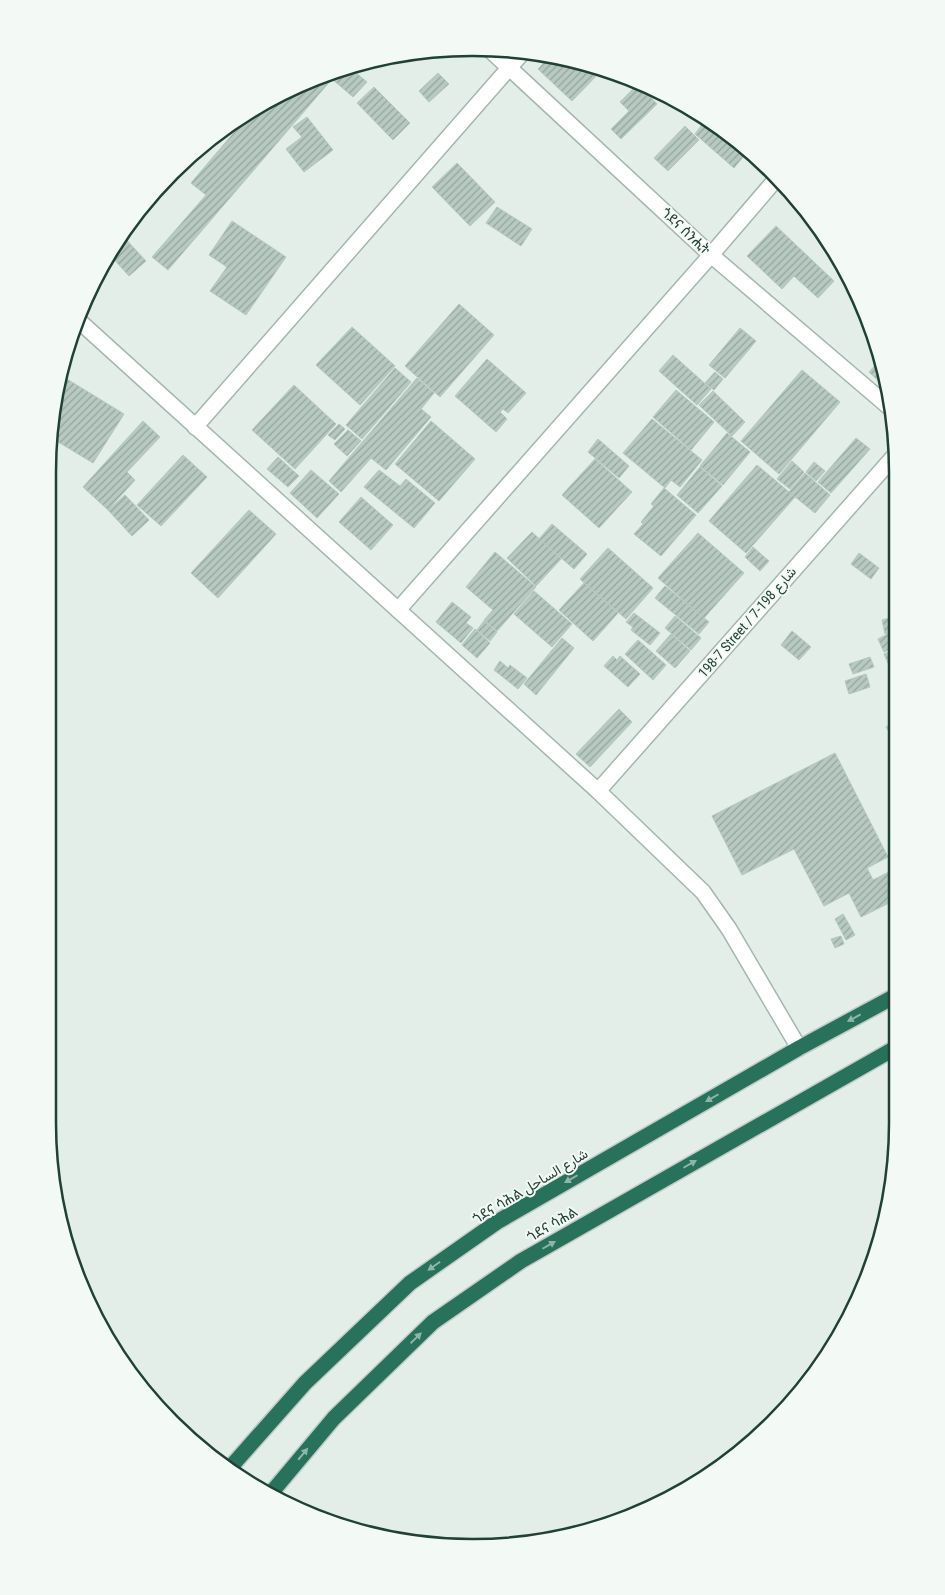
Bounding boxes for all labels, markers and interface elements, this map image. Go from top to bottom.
street label: ጎደና ሰንሒት [658,204,714,258]
street label: 198-7 Street / شارع 198-7 [695,563,802,683]
one-way arrow [847,1014,860,1023]
one-way arrow [705,1094,719,1102]
street label: ጎደና ሳሕል شارع الساحل [469,1145,591,1227]
one-way arrow [683,1160,697,1169]
one-way arrow [565,1175,578,1184]
street label: ጎደና ሳሕል [524,1203,580,1245]
one-way arrow [541,1241,556,1249]
one-way arrow [427,1261,441,1271]
one-way arrow [410,1332,422,1344]
one-way arrow [297,1448,308,1461]

